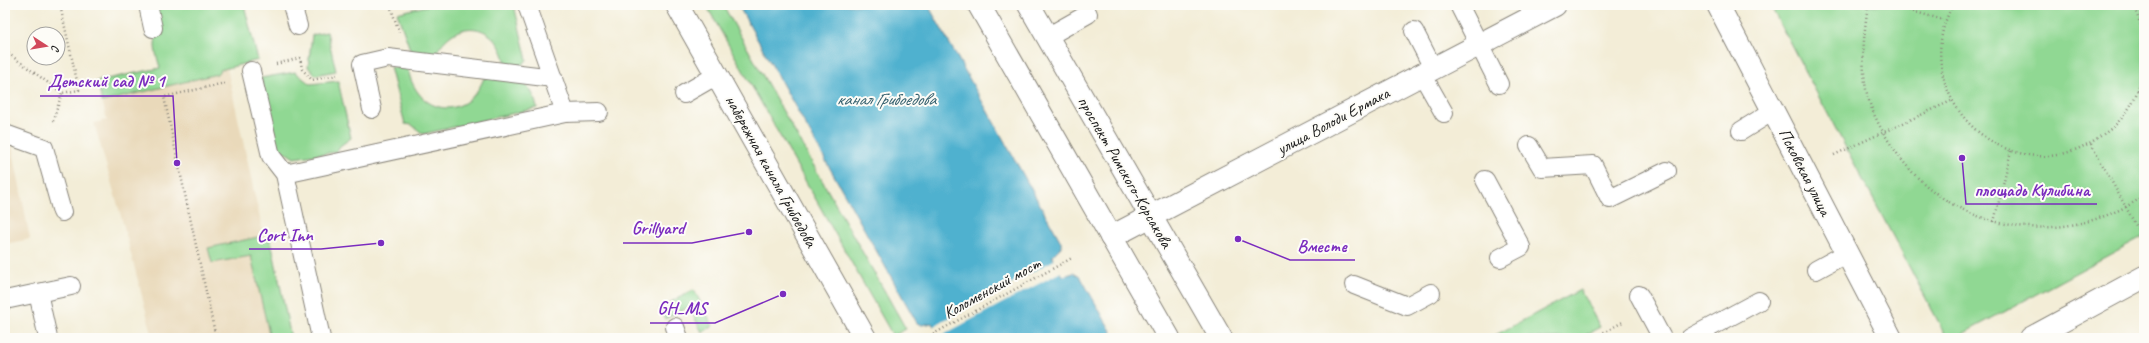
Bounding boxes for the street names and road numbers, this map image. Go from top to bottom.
street label: улица Володи Ермака [1272,82,1394,160]
street label: набережная канала Грибоедова [720,91,822,252]
street label: проспект Римского-Корсакова [1073,92,1178,253]
street label: Псковская улица [1774,125,1837,221]
street label: Коломенский мост [940,252,1045,323]

